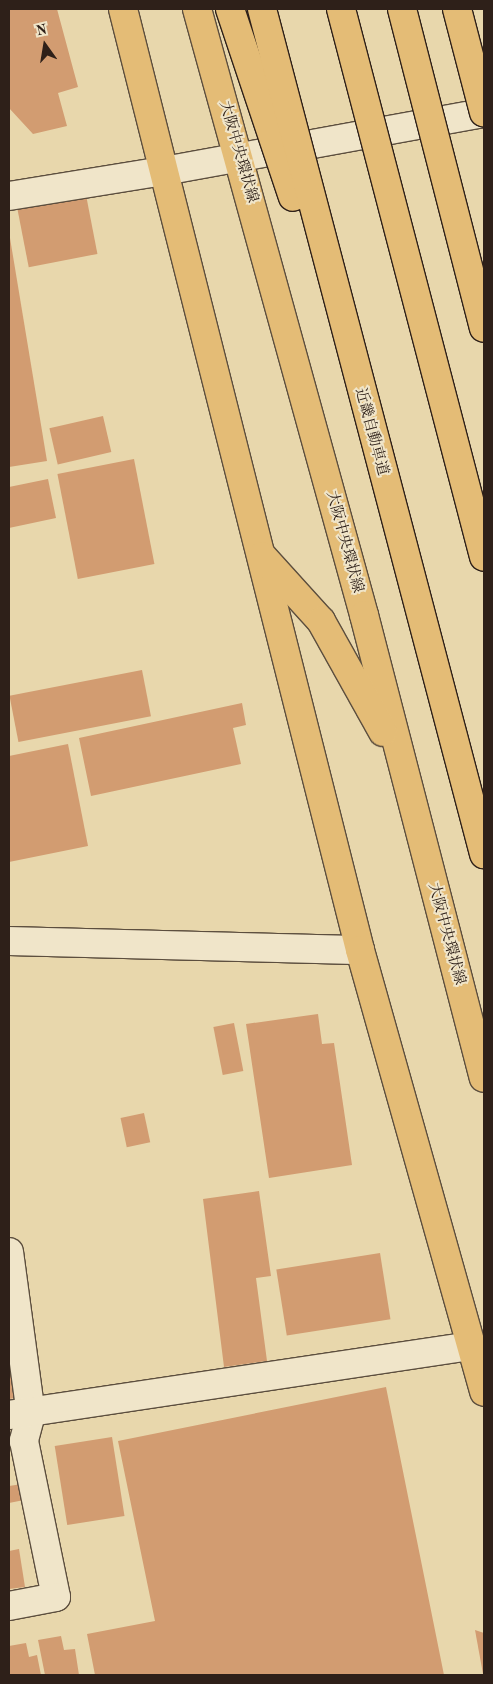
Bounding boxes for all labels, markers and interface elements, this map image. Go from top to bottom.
north arrow [20,20,70,70]
text: N [35,22,48,38]
street label: 大阪中央環状線 [215,99,261,205]
street label: 近畿自動車道 [351,386,391,478]
street label: 大阪中央環状線 [322,489,366,595]
street label: 大阪中央環状線 [424,881,468,987]

